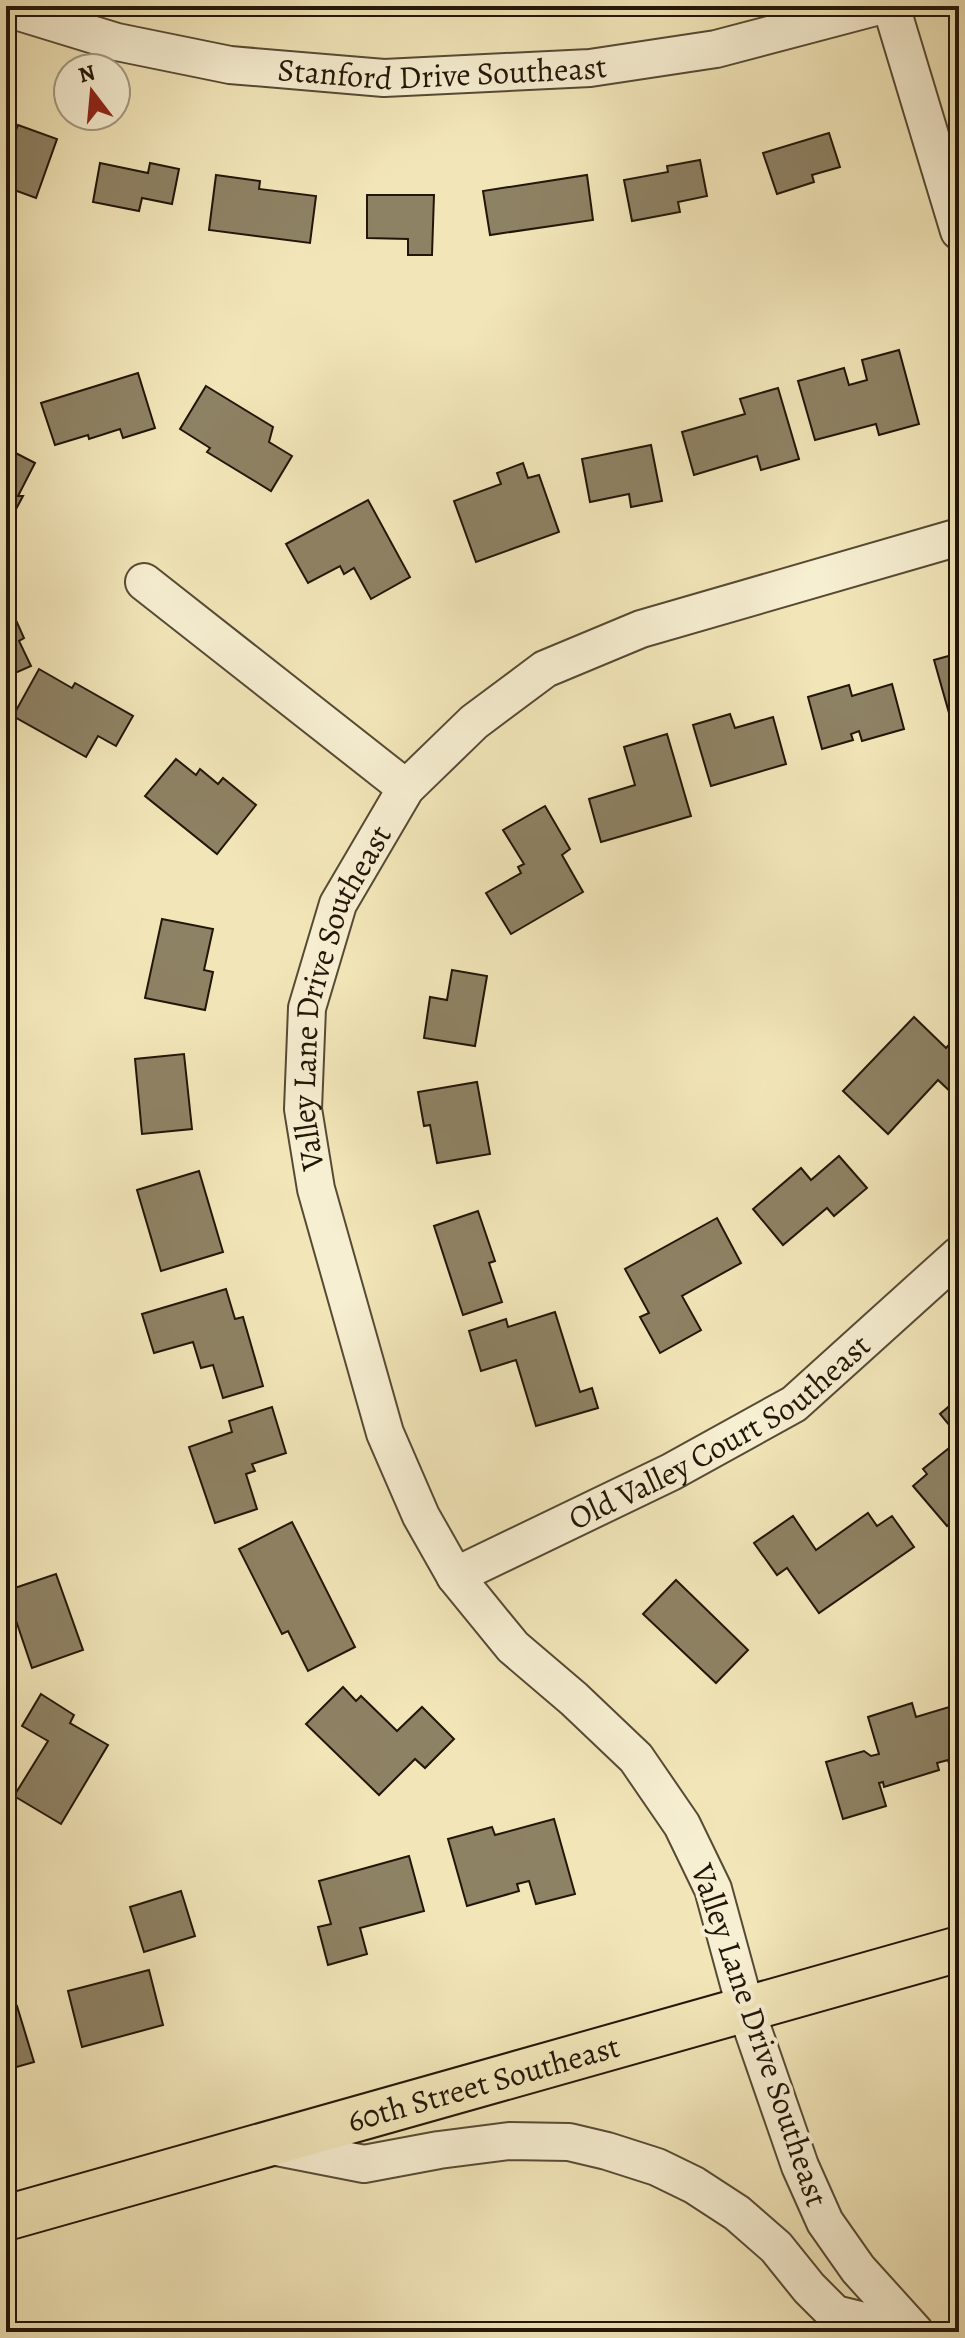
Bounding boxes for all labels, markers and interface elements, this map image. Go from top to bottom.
street label: Stanford Drive Southeast [276,44,610,101]
north arrow [52,52,132,132]
text: N [75,57,99,90]
street label: Valley Lane Drive Southeast [281,817,402,1175]
street label: Old Valley Court Southeast [561,1324,880,1540]
street label: Valley Lane Drive Southeast [680,1857,839,2212]
street label: 60th Street Southeast [342,2024,624,2143]

